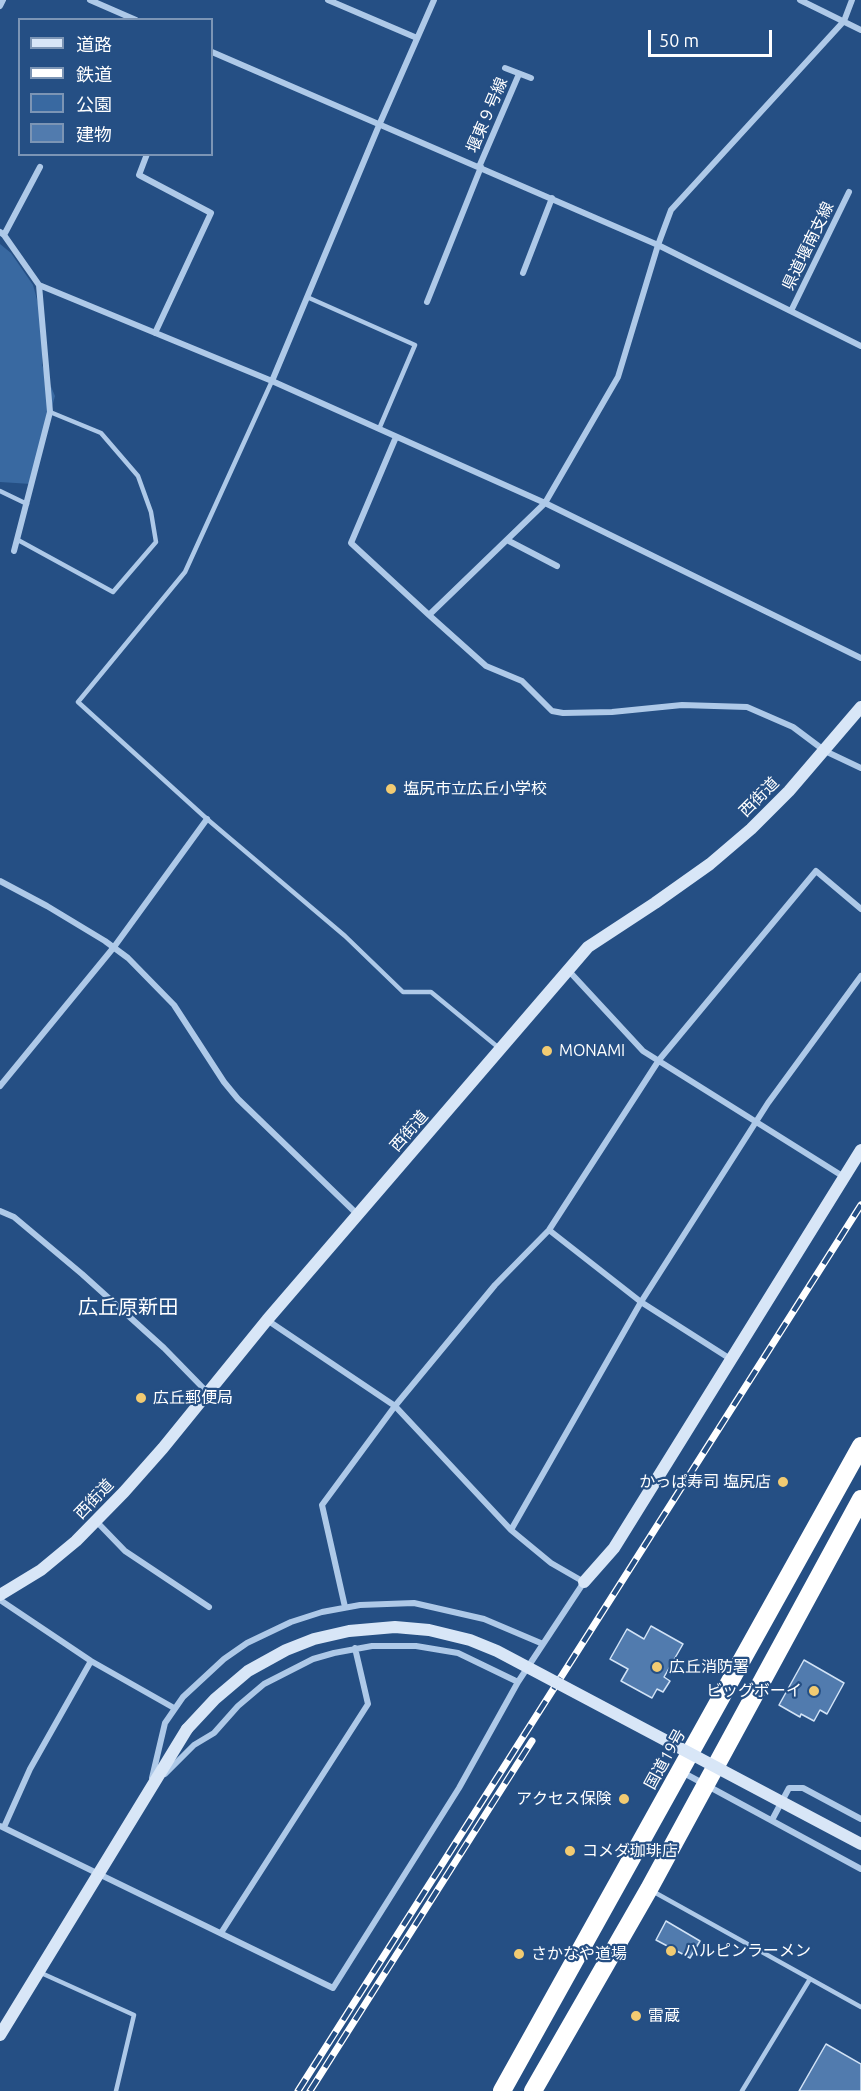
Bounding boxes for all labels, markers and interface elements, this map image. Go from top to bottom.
legend [18,18,213,156]
scale bar [651,18,776,56]
text: 50 m [659,30,699,50]
text: 道路 [76,34,112,54]
text: 鉄道 [76,64,112,84]
street label: 堰東９号線 [463,74,511,156]
text: 公園 [76,94,112,114]
text: 建物 [76,124,112,144]
street label: 県道堰南支線 [778,199,838,293]
street label: 西街道 [735,773,783,821]
place label: 塩尻市立広丘小学校 [403,779,547,799]
marker: 塩尻市立広丘小学校 [384,782,398,796]
place label: MONAMI [559,1041,625,1061]
marker: MONAMI [540,1044,554,1058]
street label: 西街道 [386,1107,432,1155]
district label: 広丘原新田 [78,1295,178,1319]
place label: 広丘郵便局 [153,1388,233,1408]
marker: 広丘郵便局 [134,1391,148,1405]
place label: かっぱ寿司 塩尻店 [639,1472,771,1492]
street label: 西街道 [70,1475,118,1523]
marker: かっぱ寿司 塩尻店 [776,1475,790,1489]
place label: 広丘消防署 [669,1657,749,1677]
marker: 広丘消防署 [650,1660,664,1674]
place label: ビッグボーイ [706,1681,802,1701]
marker: ビッグボーイ [807,1684,821,1698]
street label: 国道19号 [641,1725,689,1793]
place label: アクセス保険 [516,1789,612,1809]
marker: アクセス保険 [617,1792,631,1806]
place label: コメダ珈琲店 [582,1841,678,1861]
marker: コメダ珈琲店 [563,1844,577,1858]
place label: ハルピンラーメン [683,1941,811,1961]
place label: さかなや道場 [531,1944,627,1964]
marker: ハルピンラーメン [664,1944,678,1958]
marker: さかなや道場 [512,1947,526,1961]
place label: 雷蔵 [648,2006,680,2026]
marker: 雷蔵 [629,2009,643,2023]

